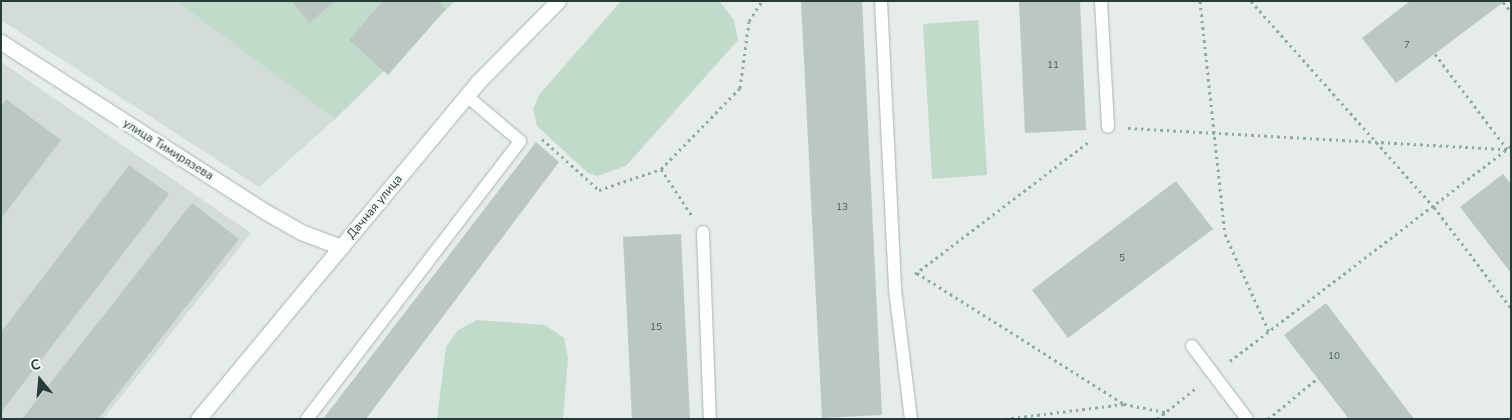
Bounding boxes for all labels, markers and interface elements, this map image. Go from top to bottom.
house number: 7 [1404,40,1410,52]
house number: 11 [1047,60,1059,72]
street label: улица Тимирязева [120,116,216,184]
street label: Дачная улица [344,172,406,242]
house number: 13 [836,202,848,214]
house number: 5 [1119,253,1125,265]
house number: 15 [650,322,662,334]
house number: 10 [1328,351,1340,363]
north arrow [15,355,65,405]
text: С [28,355,43,376]

